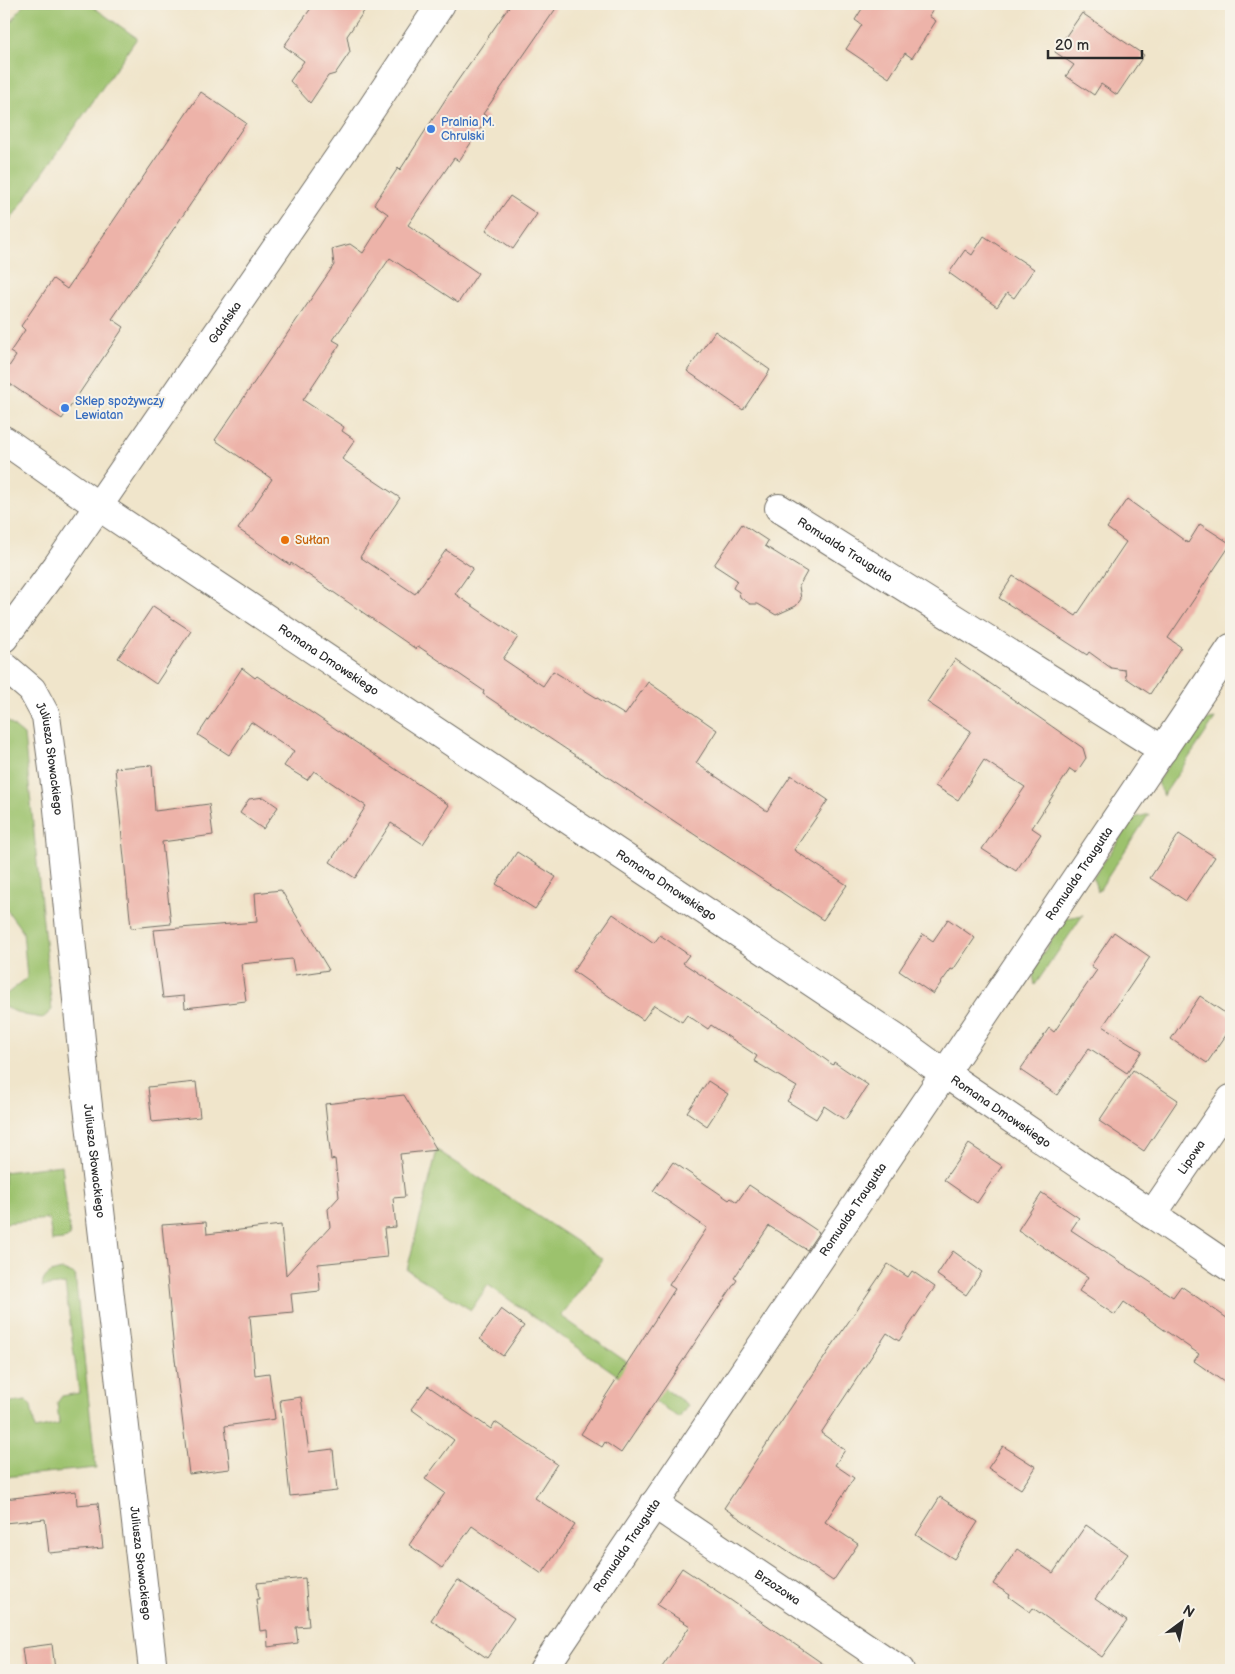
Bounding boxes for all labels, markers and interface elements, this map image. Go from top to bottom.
scale bar [1048,28,1141,60]
text: 20 m [1055,36,1089,55]
place label: Pralnia M. Chrulski [441,115,494,144]
marker: Pralnia M. Chrulski [425,123,437,135]
street label: Gdańska [205,299,245,346]
place label: Sklep spożywczy Lewiatan [75,394,165,423]
marker: Sklep spożywczy Lewiatan [59,402,71,414]
street label: Romualda Traugutta [795,514,895,585]
place label: Sułtan [295,533,330,548]
marker: Sułtan [279,534,291,546]
street label: Romana Dmowskiego [275,621,382,699]
street label: Juliusza Słowackiego [32,699,66,816]
street label: Romualda Traugutta [1042,824,1116,923]
street label: Romana Dmowskiego [613,846,720,924]
street label: Romana Dmowskiego [948,1072,1054,1151]
street label: Juliusza Słowackiego [80,1103,108,1219]
street label: Lipowa [1174,1137,1208,1177]
street label: Romualda Traugutta [816,1160,890,1259]
street label: Romualda Traugutta [590,1496,664,1595]
street label: Juliusza Słowackiego [127,1505,155,1621]
street label: Brzozowa [752,1567,804,1608]
north arrow [1158,1596,1208,1646]
text: N [1180,1601,1198,1621]

